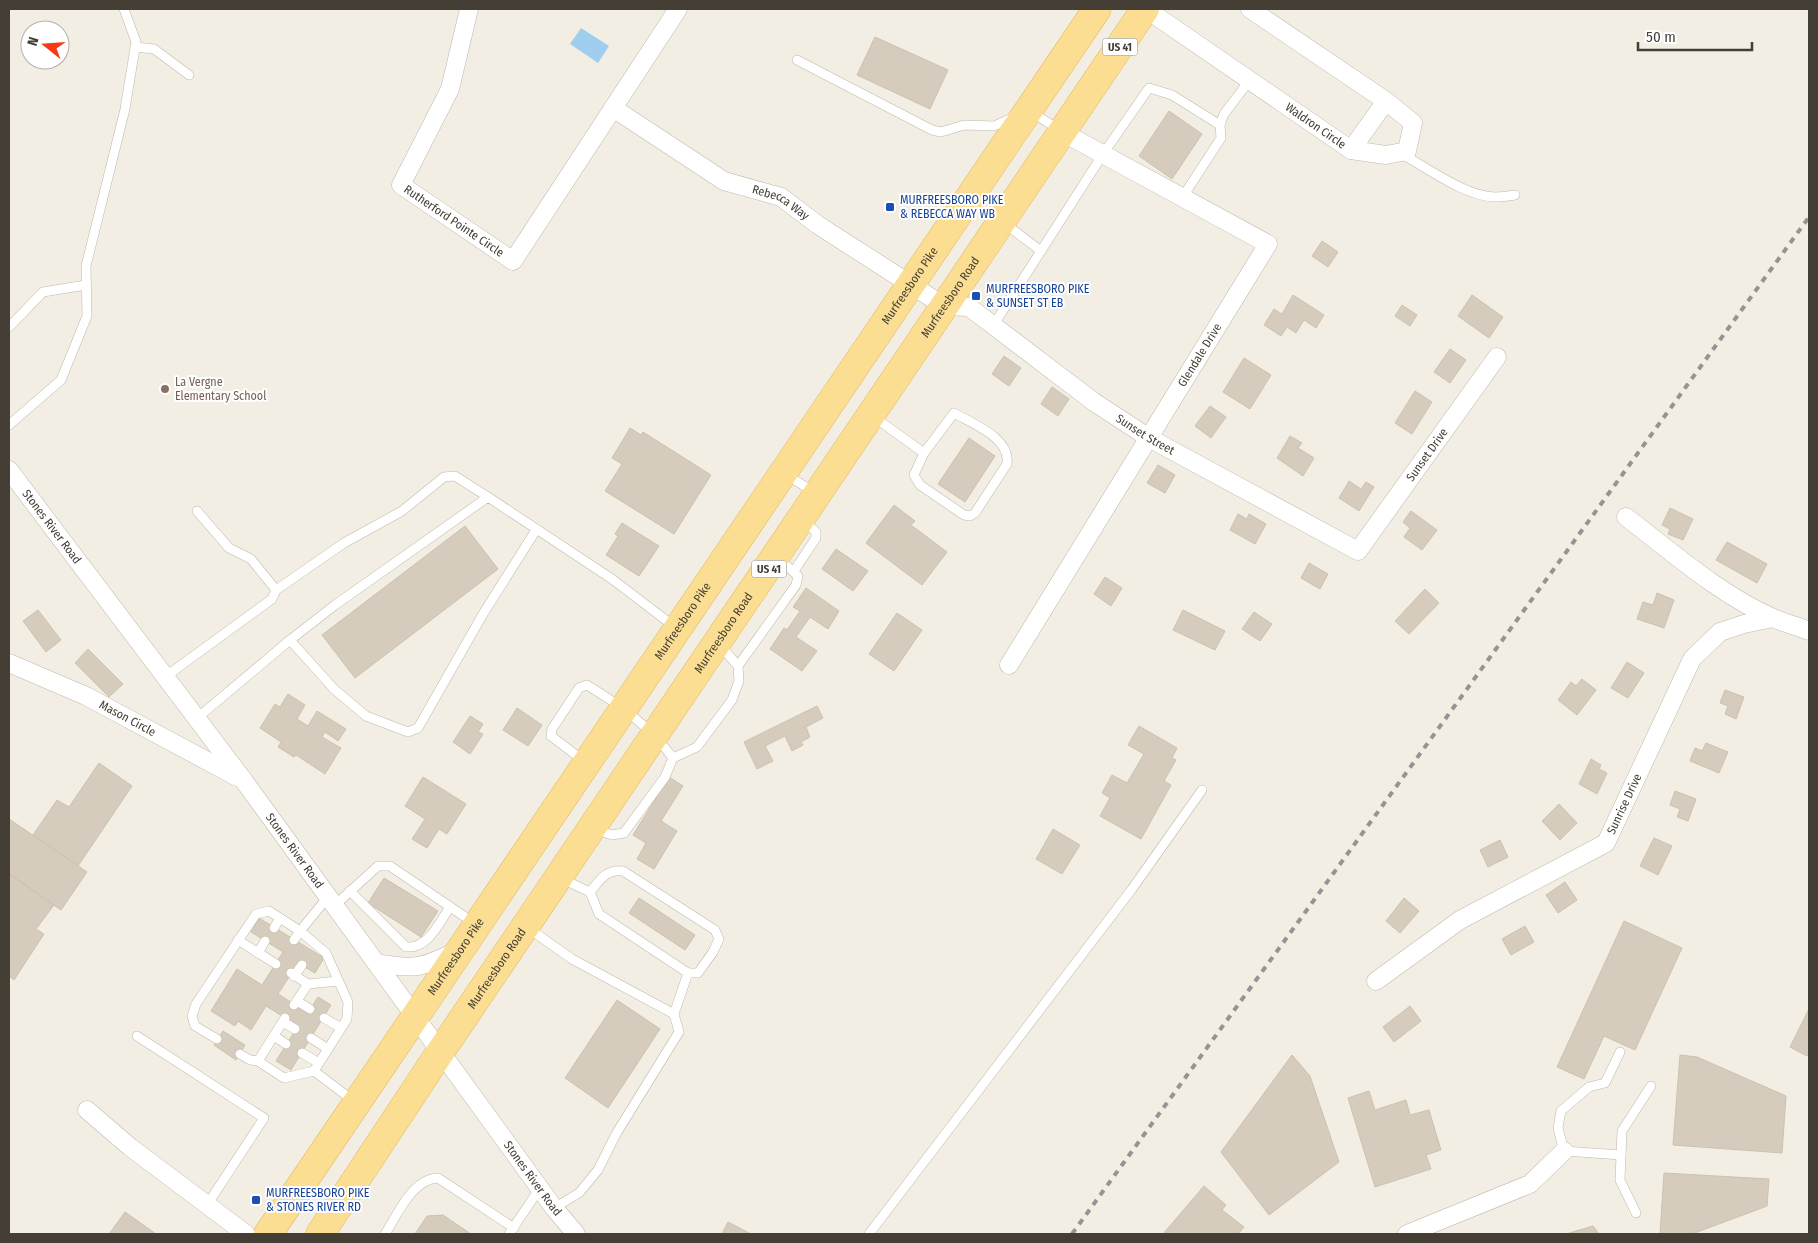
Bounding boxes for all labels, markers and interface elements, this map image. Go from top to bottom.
north arrow [20,20,70,70]
scale bar [1638,20,1752,52]
text: 50 m [1646,28,1676,46]
text: N [24,35,42,48]
road number: US 41 [1102,38,1138,56]
street label: Waldron Circle [1283,100,1349,152]
street label: Rutherford Pointe Circle [401,182,507,260]
street label: Rebecca Way [751,182,812,223]
place label: MURFREESBORO PIKE & REBECCA WAY WB [900,193,1004,221]
marker: MURFREESBORO PIKE & REBECCA WAY WB [884,201,896,213]
street label: Murfreesboro Pike [879,244,941,327]
street label: Murfreesboro Road [918,254,982,340]
place label: MURFREESBORO PIKE & SUNSET ST EB [986,282,1090,310]
marker: MURFREESBORO PIKE & SUNSET ST EB [970,290,982,302]
street label: Glendale Drive [1175,321,1225,389]
place label: La Vergne Elementary School [175,375,266,403]
marker: La Vergne Elementary School [159,383,171,395]
street label: Sunset Street [1113,411,1177,457]
street label: Sunset Drive [1403,425,1451,484]
street label: Stones River Road [19,487,84,566]
road number: US 41 [752,560,786,578]
street label: Murfreesboro Pike [652,580,714,662]
street label: Murfreesboro Road [691,590,756,676]
street label: Mason Circle [97,697,158,739]
street label: Sunrise Drive [1604,771,1644,836]
street label: Stones River Road [263,811,326,891]
street label: Murfreesboro Pike [425,915,487,998]
street label: Murfreesboro Road [465,926,529,1011]
street label: Stones River Road [501,1138,565,1219]
place label: MURFREESBORO PIKE & STONES RIVER RD [266,1186,370,1214]
marker: MURFREESBORO PIKE & STONES RIVER RD [250,1194,262,1206]

